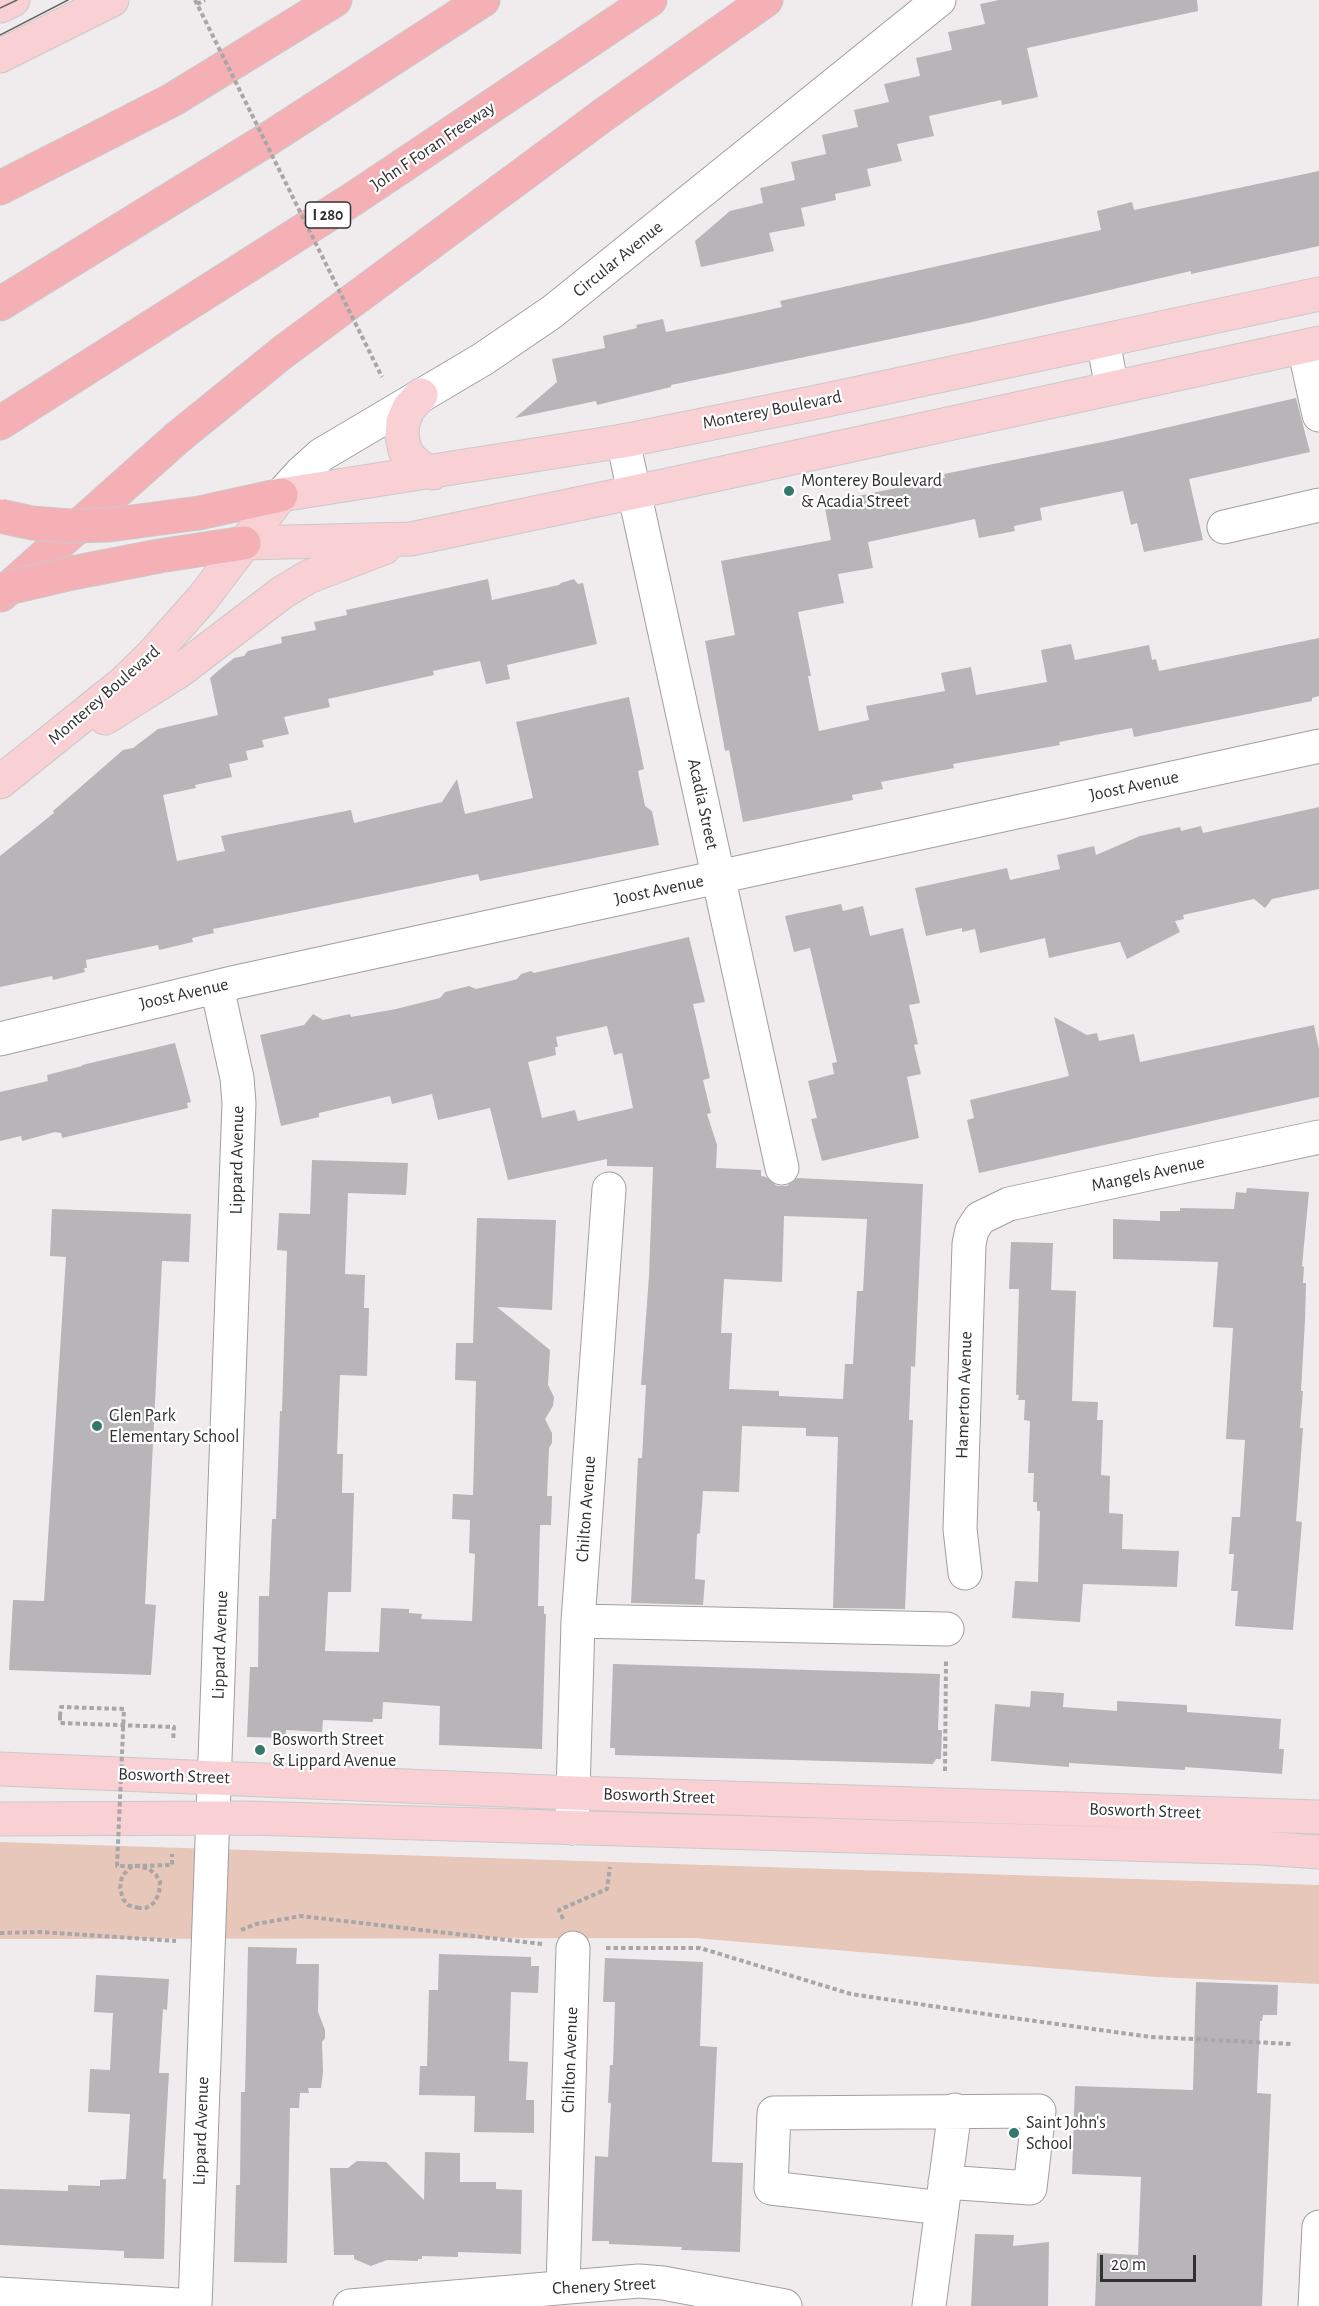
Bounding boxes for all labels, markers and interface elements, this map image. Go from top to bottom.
street label: John F Foran Freeway [367,96,499,196]
road number: I 280 [306,202,350,228]
street label: Circular Avenue [569,216,667,302]
street label: Monterey Boulevard [701,386,843,434]
place label: Monterey Boulevard & Acadia Street [801,470,942,512]
marker: Monterey Boulevard & Acadia Street [782,484,796,498]
street label: Monterey Boulevard [44,641,164,749]
street label: Acadia Street [683,757,723,851]
street label: Joost Avenue [1087,766,1181,806]
street label: Joost Avenue [612,870,706,910]
street label: Joost Avenue [137,973,231,1015]
street label: Lippard Avenue [225,1105,249,1215]
street label: Mangels Avenue [1089,1151,1207,1197]
street label: Hamerton Avenue [951,1331,977,1459]
place label: Glen Park Elementary School [109,1405,239,1448]
marker: Glen Park Elementary School [90,1419,104,1433]
street label: Chilton Avenue [572,1455,600,1563]
street label: Lippard Avenue [207,1590,233,1700]
place label: Bosworth Street & Lippard Avenue [272,1729,396,1772]
marker: Bosworth Street & Lippard Avenue [253,1743,267,1757]
street label: Bosworth Street [118,1763,230,1789]
street label: Bosworth Street [603,1783,715,1809]
street label: Bosworth Street [1089,1798,1201,1824]
street label: Chilton Avenue [557,2006,583,2114]
street label: Lippard Avenue [188,2076,214,2186]
place label: Saint John's School [1026,2112,1106,2154]
marker: Saint John's School [1007,2126,1021,2140]
scale bar [1103,2243,1199,2281]
text: 20 m [1111,2256,1146,2274]
street label: Chenery Street [552,2273,656,2299]

